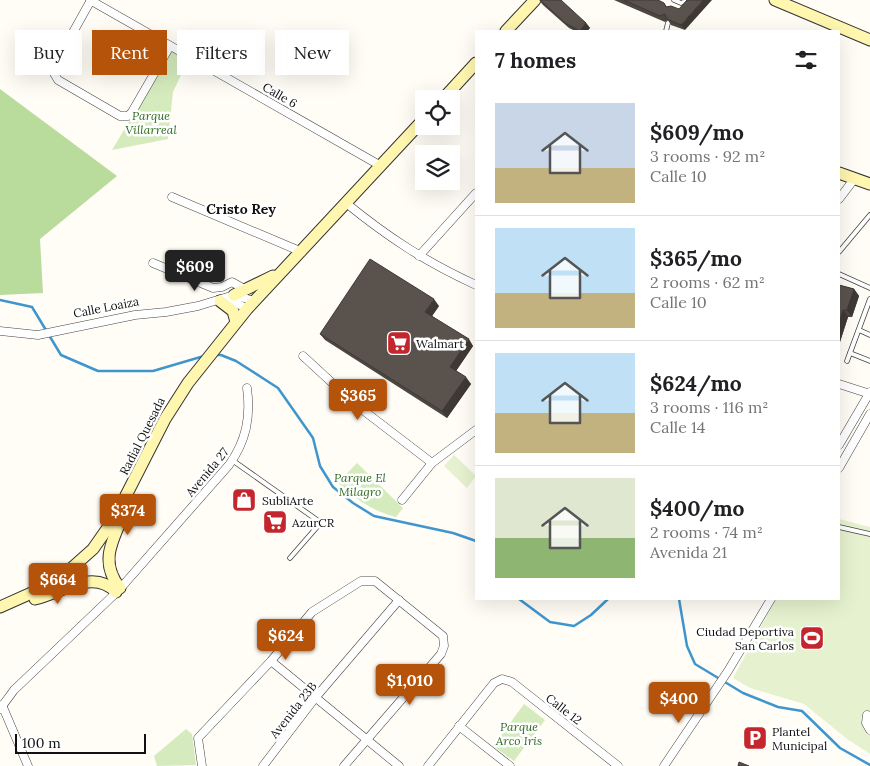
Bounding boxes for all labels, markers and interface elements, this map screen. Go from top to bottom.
chip: Buy [15,30,82,75]
chip: Rent [92,30,167,75]
chip: Filters [177,30,265,75]
chip: New [275,30,349,75]
icon: filters [792,46,820,74]
text: 7 homes [495,47,576,74]
street label: Calle 6 [260,79,300,111]
map controls [415,90,460,190]
button: locate [415,90,460,135]
park label: Parque Villarreal [125,108,177,137]
text: $609/mo [650,119,744,146]
icon: home [535,123,595,183]
button: layers [415,145,460,190]
text: 3 rooms · 92 m² [650,146,765,166]
text: Calle 10 [650,166,707,186]
district label: Cristo Rey [206,200,276,218]
text: $365/mo [650,245,742,272]
icon: home [535,248,595,308]
pin: $609 [165,250,225,292]
text: $609 [176,256,214,276]
text: 2 rooms · 62 m² [650,272,765,292]
text: Calle 10 [650,292,707,312]
street label: Calle Loaiza [72,293,140,321]
supermarket icon: Walmart [386,330,412,356]
place label: Walmart [416,336,464,351]
text: $624/mo [650,370,742,397]
icon: home [535,373,595,433]
pin: $365 [328,378,388,421]
text: $365 [340,385,376,405]
street label: Radial Quesada [116,395,168,477]
text: 3 rooms · 116 m² [650,397,768,417]
text: Calle 14 [650,417,706,437]
street label: Avenida 27 [182,444,232,500]
park label: Parque El Milagro [334,470,387,499]
shop icon: SubliArte [231,487,257,513]
place label: SubliArte [262,493,314,508]
pin: $374 [98,494,158,536]
text: $400/mo [650,495,744,522]
icon: home [535,498,595,558]
text: $374 [111,500,145,520]
supermarket icon: AzurCR [262,509,288,535]
place label: AzurCR [291,515,335,530]
text: 2 rooms · 74 m² [650,522,763,542]
text: Avenida 21 [650,542,727,562]
pin: $664 [28,562,88,605]
text: $664 [40,569,76,589]
pin: $624 [256,618,316,661]
place label: Ciudad Deportiva San Carlos [696,624,794,653]
text: $624 [268,625,304,645]
sports icon: Ciudad Deportiva San Carlos [799,625,825,651]
pin: $1,010 [369,664,451,706]
text: $1,010 [387,670,433,690]
street label: Avenida 23B [266,679,320,742]
pin: $400 [649,682,709,724]
text: $400 [660,688,698,708]
street label: Calle 12 [543,690,585,728]
park label: Parque Arco Iris [495,719,542,748]
place label: Plantel Municipal [772,724,827,753]
parking icon: Plantel Municipal [742,725,768,751]
scale bar [15,731,146,754]
text: 100 m [22,734,61,752]

